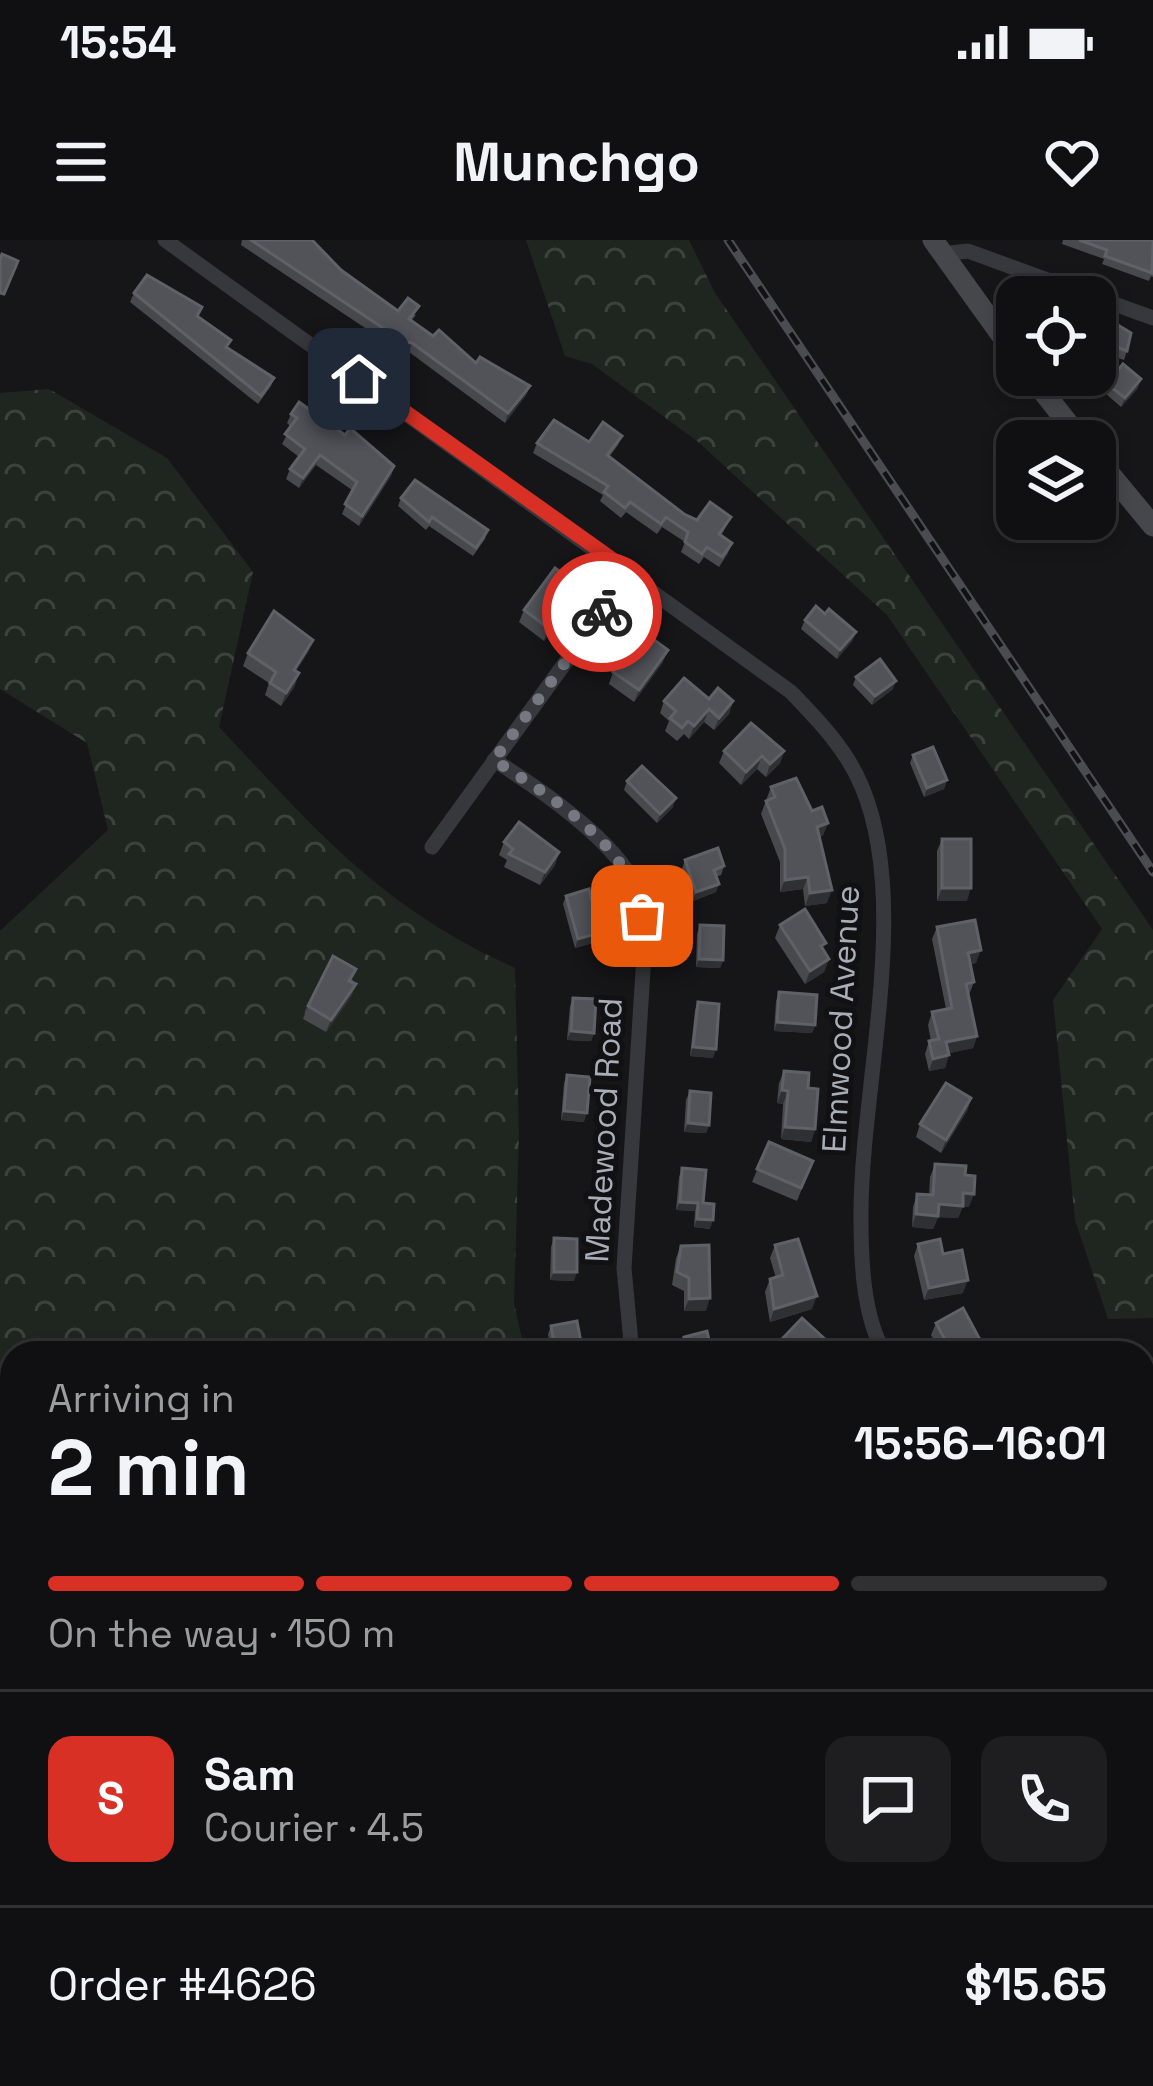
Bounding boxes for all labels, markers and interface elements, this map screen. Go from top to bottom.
text: 15:54 [60,14,176,71]
text: Munchgo [453,128,700,197]
icon: menu [48,129,114,195]
icon: heart [1039,129,1105,195]
map controls [996,276,1116,540]
button: locate [996,276,1116,396]
pin [308,328,410,430]
icon: home [326,346,392,412]
button: layers [996,420,1116,540]
courier [542,552,662,672]
icon: bike [569,579,635,645]
pin [591,865,693,967]
icon: bag [609,883,675,949]
street label: Elmwood Avenue [813,884,869,1154]
street label: Madewood Road [576,996,632,1264]
text: Arriving in [48,1374,235,1423]
text: 15:56–16:01 [854,1415,1107,1472]
text: 2 min [48,1418,250,1518]
text: On the way · 150 m [48,1609,395,1658]
button: chat [825,1736,951,1862]
button: phone [981,1736,1107,1862]
text: Sam [204,1746,296,1803]
text: S [97,1770,125,1827]
text: Courier · 4.5 [204,1803,424,1852]
text: Order #4626 [48,1956,317,2013]
text: $15.65 [965,1956,1107,2013]

